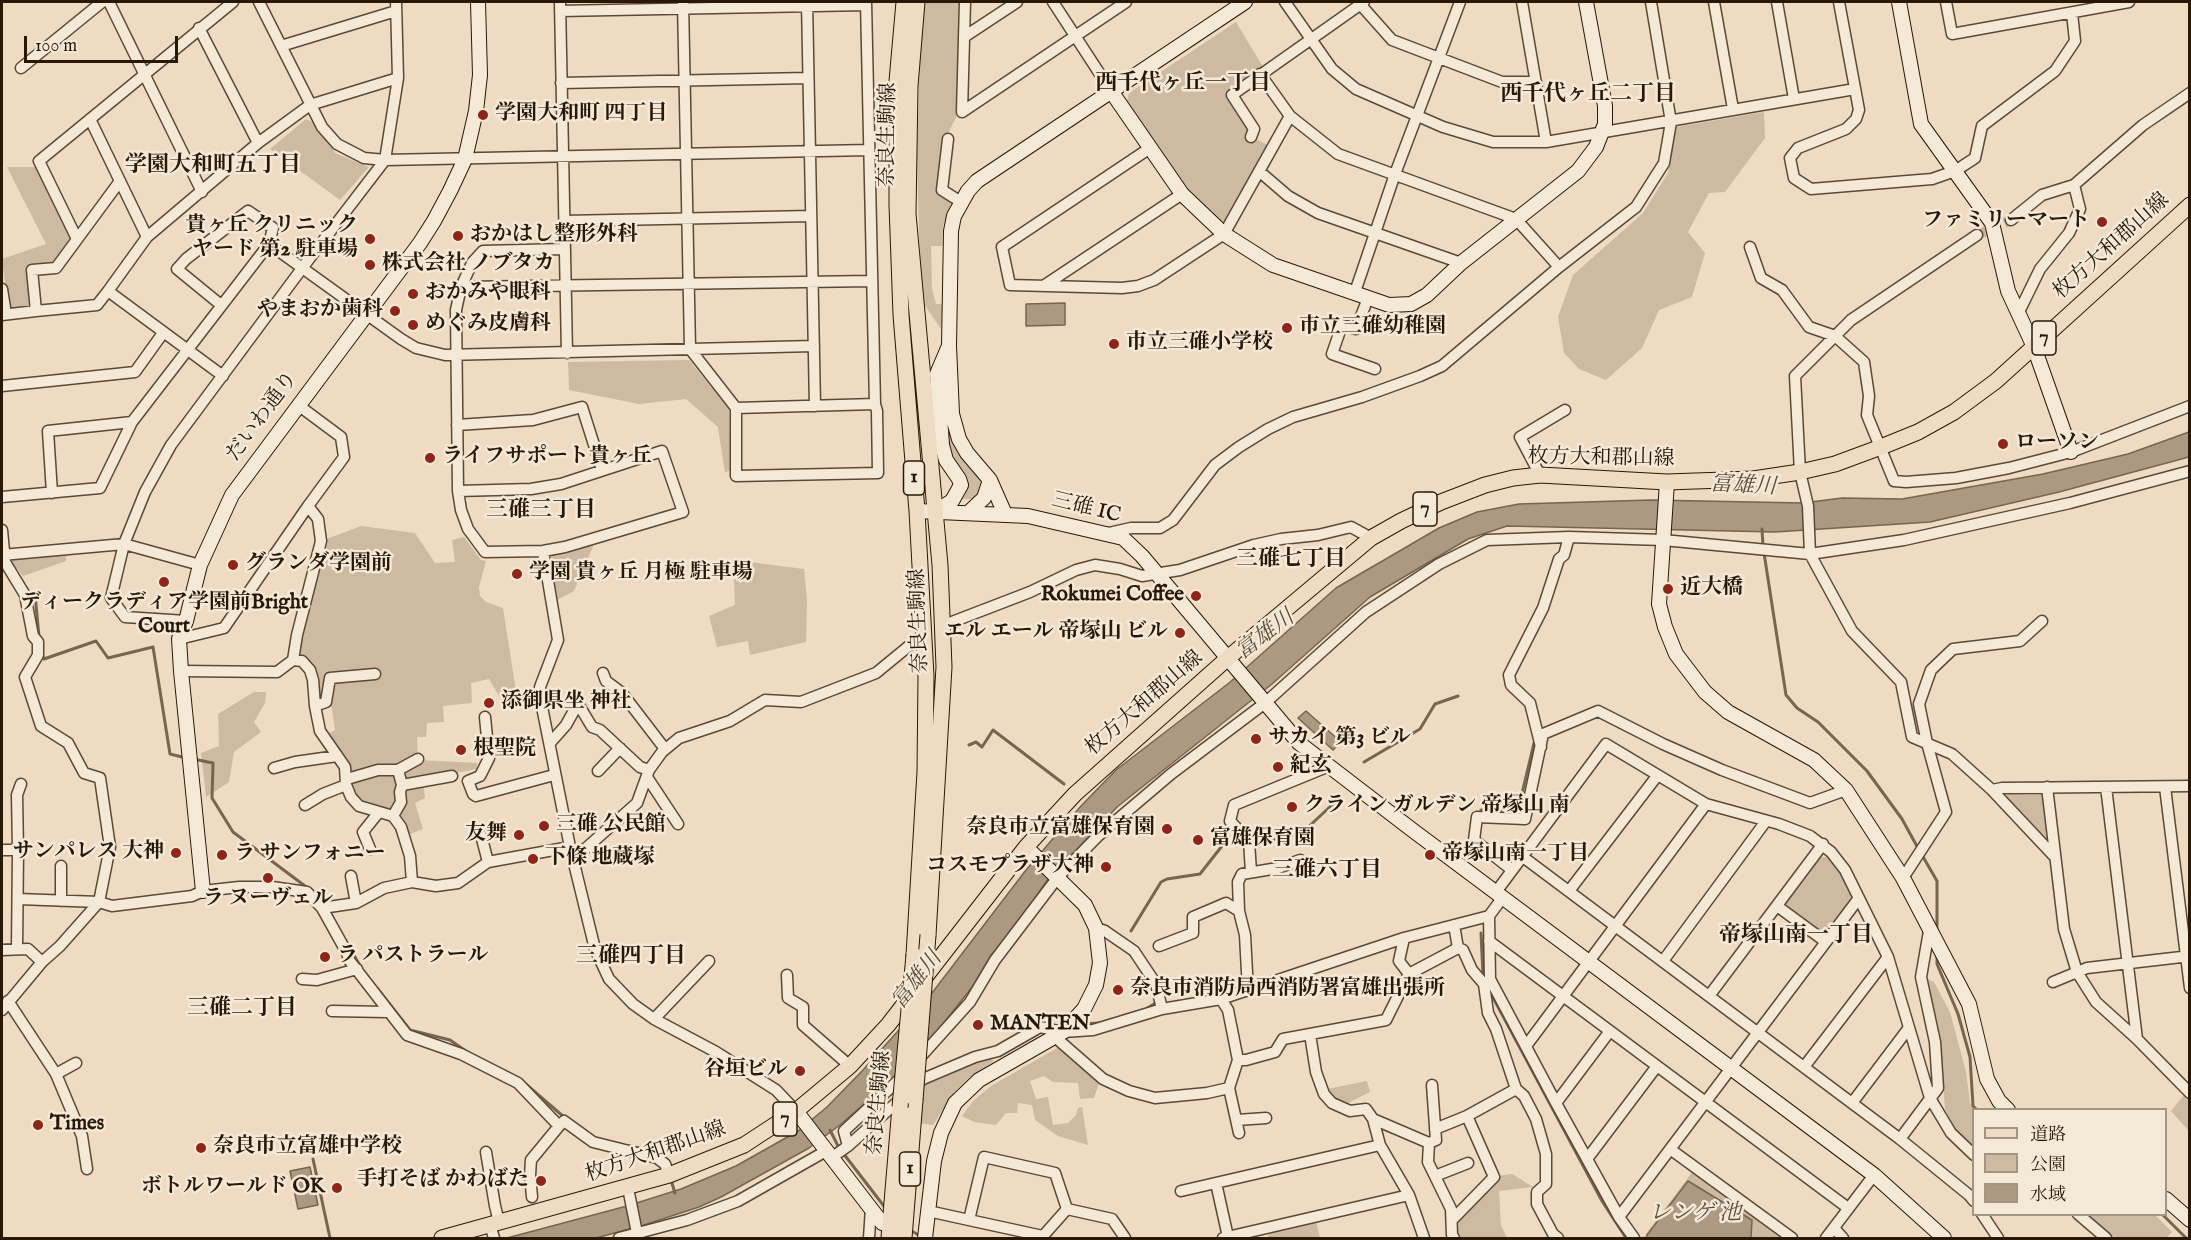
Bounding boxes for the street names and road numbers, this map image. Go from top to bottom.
street label: 奈良生駒線 [875,82,903,188]
street label: 枚方大和郡山線 [2049,188,2175,306]
road number: 7 [2032,321,2056,355]
street label: だいわ通り [222,367,304,467]
street label: 枚方大和郡山線 [1527,445,1675,473]
road number: 1 [904,461,924,495]
street label: 三碓 IC [1049,488,1123,530]
road number: 7 [1413,492,1437,526]
street label: 奈良生駒線 [906,568,934,674]
street label: 枚方大和郡山線 [1081,646,1209,762]
street label: 奈良生駒線 [863,1050,897,1156]
road number: 7 [773,1102,797,1136]
street label: 枚方大和郡山線 [582,1117,730,1189]
road number: 1 [900,1152,920,1186]

